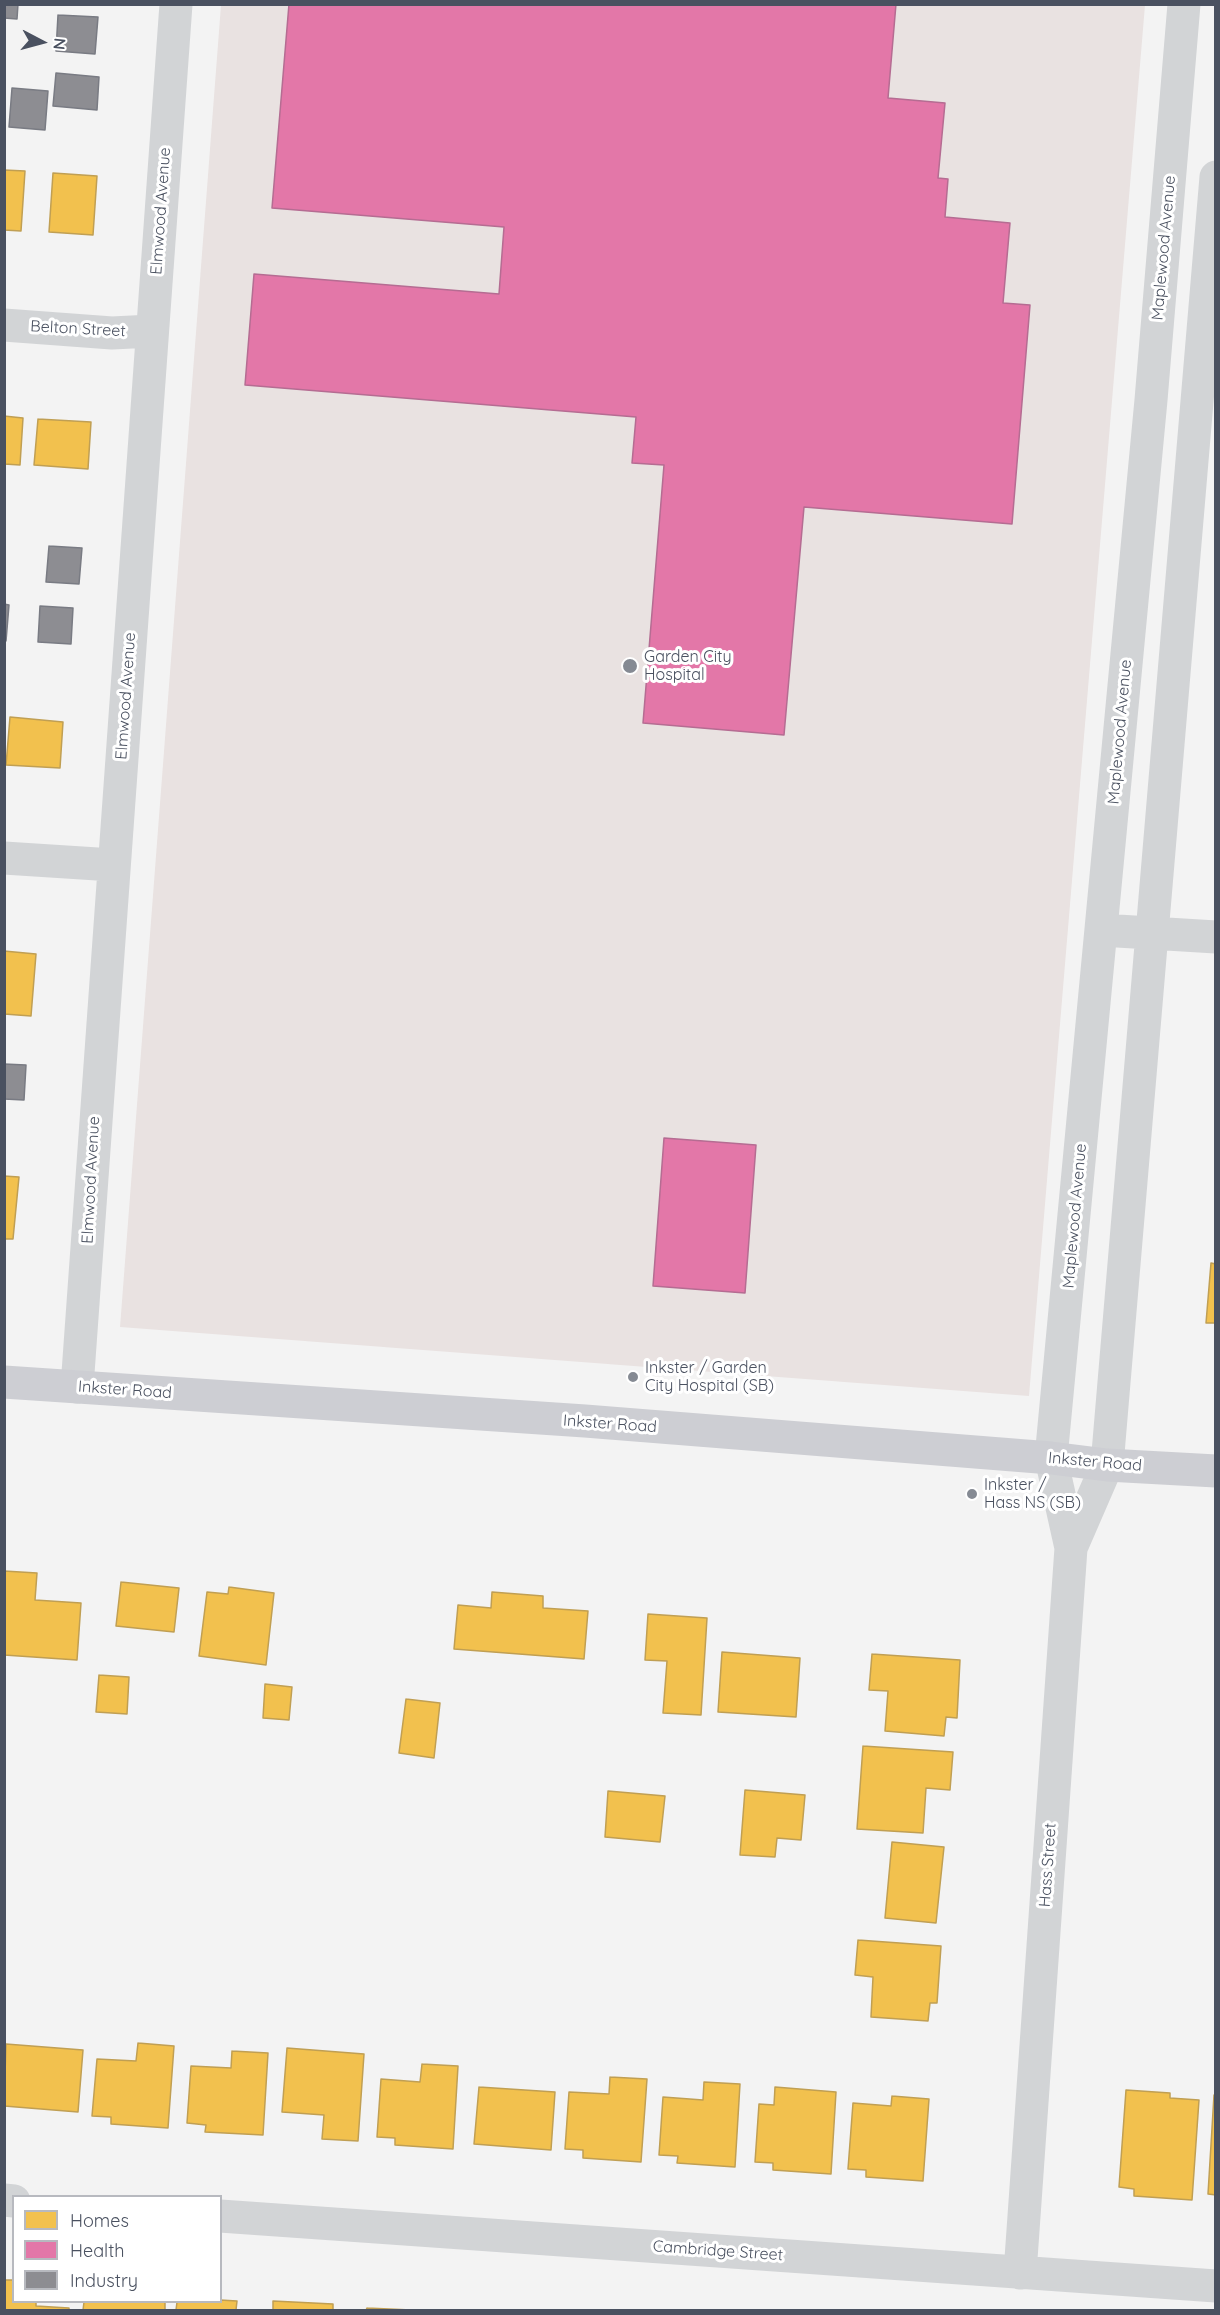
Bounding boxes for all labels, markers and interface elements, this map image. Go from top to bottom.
north arrow [12,12,72,72]
text: N [49,37,70,51]
street label: Elmwood Avenue [147,147,175,275]
street label: Maplewood Avenue [1148,175,1180,321]
street label: Belton Street [30,317,126,341]
street label: Elmwood Avenue [112,632,140,760]
place label: Garden City Hospital [644,647,732,685]
marker: Garden City Hospital [621,657,639,675]
street label: Maplewood Avenue [1104,659,1136,805]
street label: Elmwood Avenue [78,1116,104,1244]
street label: Maplewood Avenue [1059,1143,1091,1289]
place label: Inkster / Garden City Hospital (SB) [645,1358,774,1396]
marker: Inkster / Garden City Hospital (SB) [626,1370,640,1384]
street label: Inkster Road [78,1377,172,1403]
street label: Inkster Road [563,1411,657,1437]
street label: Inkster Road [1047,1448,1143,1476]
place label: Inkster / Hass NS (SB) [984,1475,1081,1513]
marker: Inkster / Hass NS (SB) [965,1487,979,1501]
street label: Hass Street [1035,1822,1061,1908]
legend [12,2195,222,2303]
text: Homes [70,2209,129,2232]
street label: Cambridge Street [652,2237,784,2265]
text: Health [70,2239,125,2262]
text: Industry [70,2269,138,2292]

